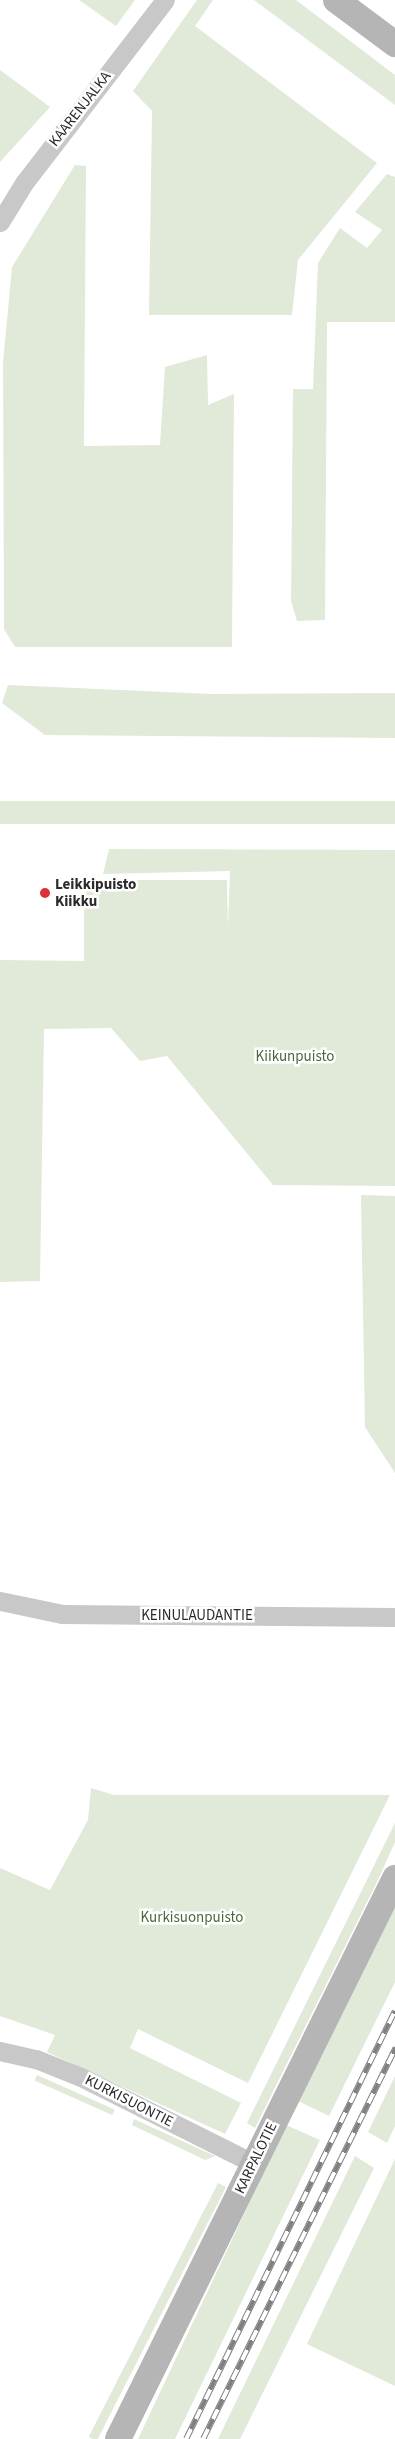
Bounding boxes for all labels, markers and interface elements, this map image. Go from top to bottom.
street label: KAARENJALKA [45,68,115,150]
place label: Leikkipuisto Kiikku [55,875,136,910]
marker: Leikkipuisto Kiikku [39,887,51,899]
park label: Kiikunpuisto [256,1048,334,1066]
street label: KEINULAUDANTIE [141,1607,253,1625]
park label: Kurkisuonpuisto [141,1909,243,1927]
street label: KURKISUONTIE [82,2071,176,2131]
street label: KARPALOTIE [231,2119,281,2197]

